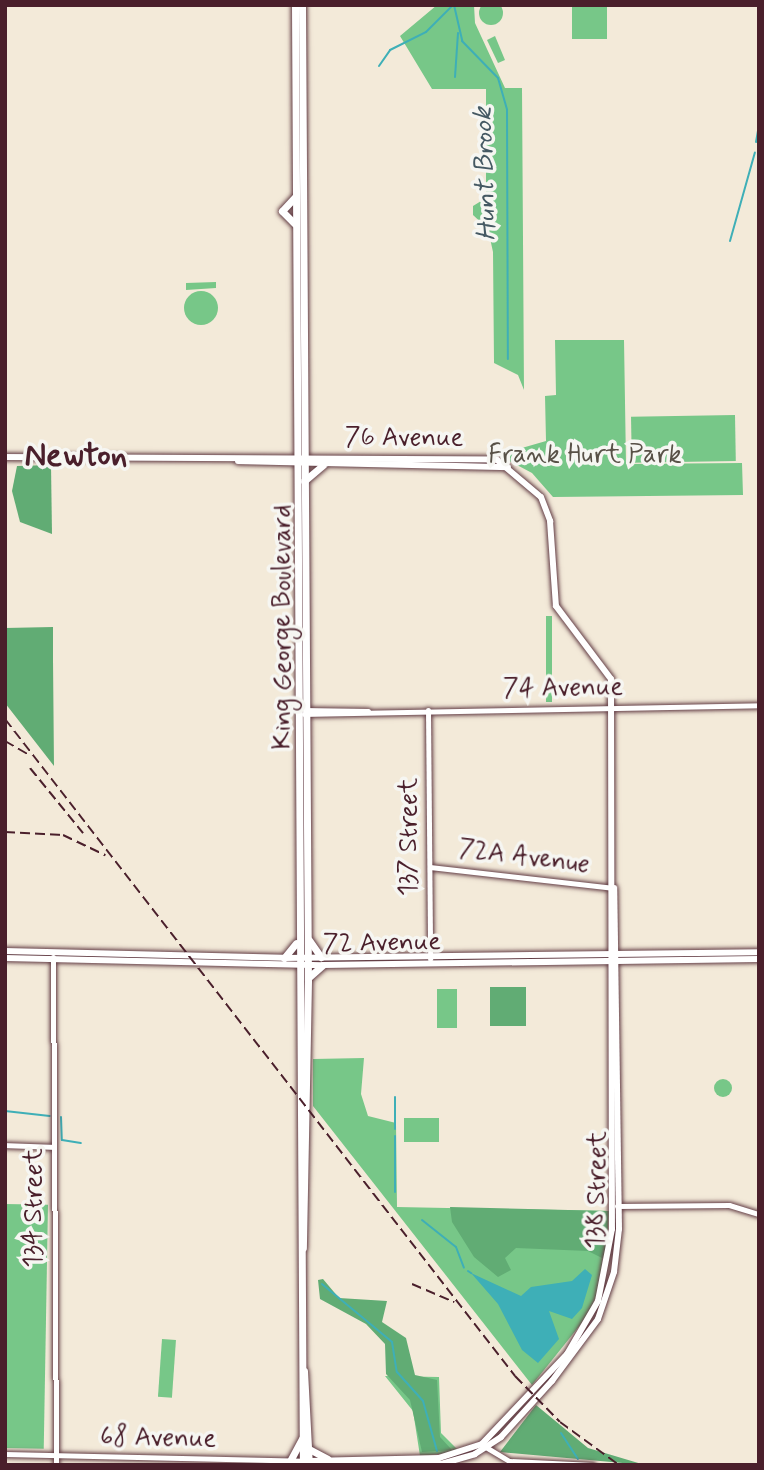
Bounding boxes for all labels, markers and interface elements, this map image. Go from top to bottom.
water label: Hunt Brook [467,107,505,241]
street label: 76 Avenue [345,423,463,455]
district label: Newton [25,437,127,477]
park label: Frank Hurt Park [490,440,680,472]
street label: King George Boulevard [268,504,300,750]
street label: 74 Avenue [503,672,623,706]
street label: 137 Street [394,778,426,896]
street label: 72A Avenue [455,834,593,882]
street label: 72 Avenue [323,927,441,961]
street label: 138 Street [581,1131,615,1249]
street label: 134 Street [19,1148,51,1268]
street label: 68 Avenue [100,1422,216,1456]

